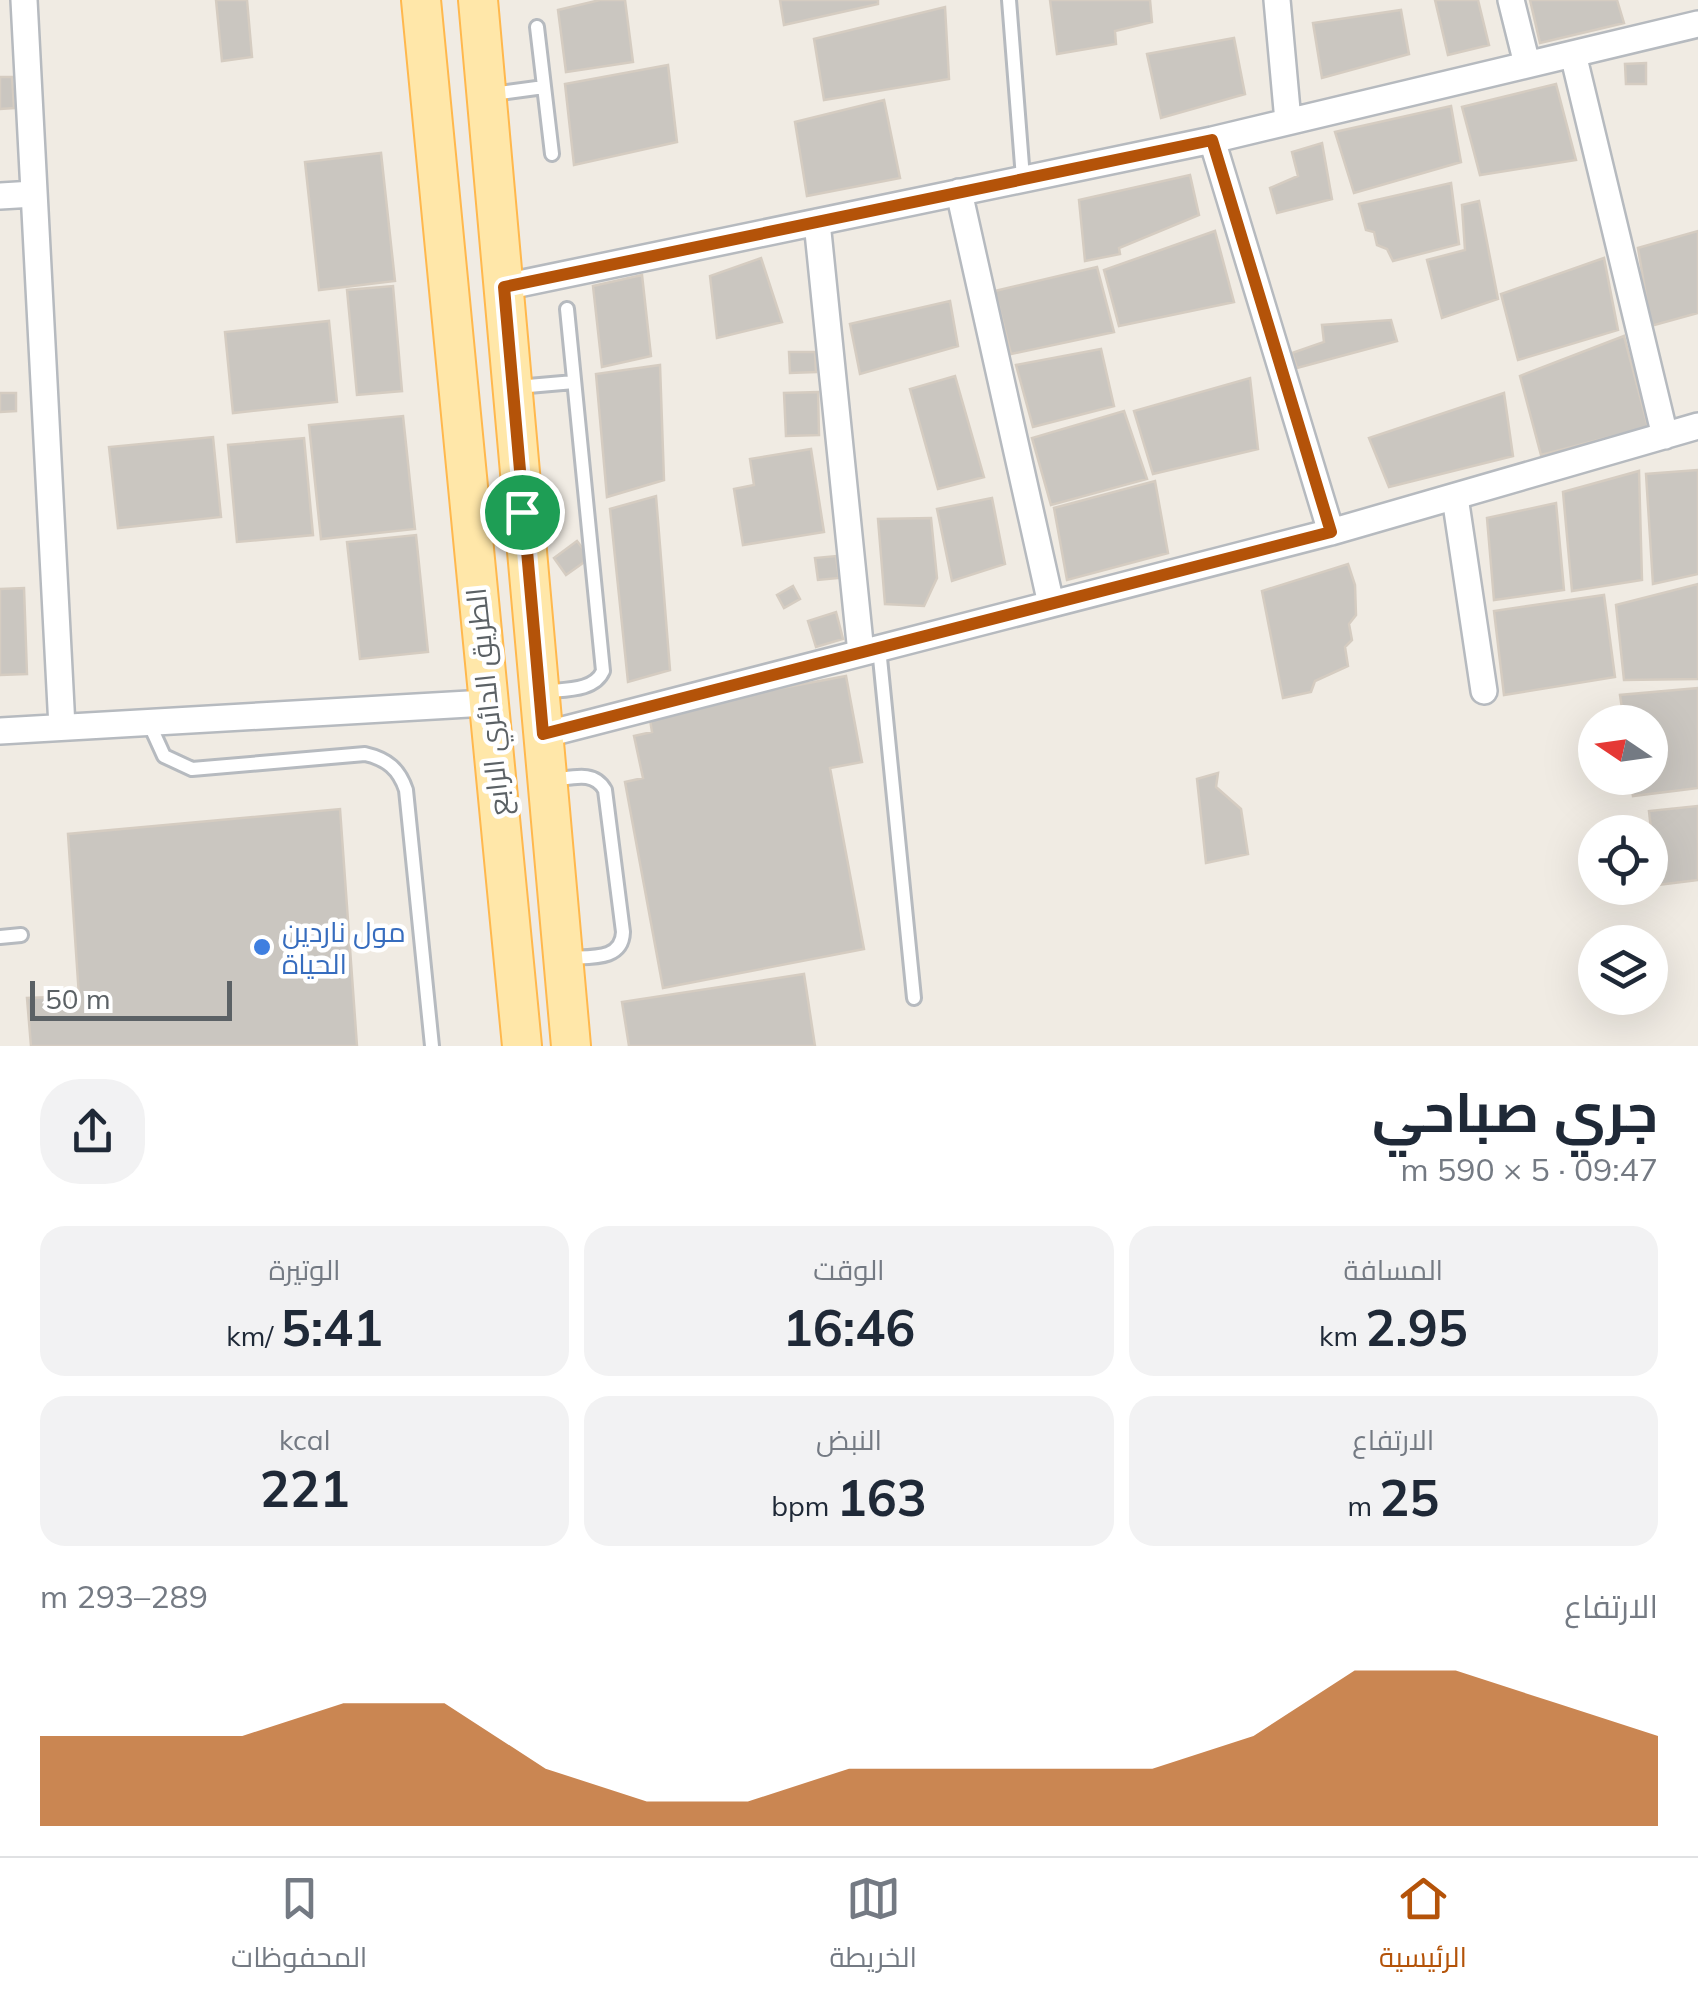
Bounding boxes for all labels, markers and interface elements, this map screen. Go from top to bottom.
pin [480,470,565,555]
icon: arrive [495,485,550,540]
street label: الطريق الدائري الرابع [458,586,521,818]
north arrow [1578,705,1668,795]
map controls [1578,705,1668,1015]
button: locate [1578,815,1668,905]
place label: مول ناردين الحياة [282,914,406,981]
button: layers [1578,925,1668,1015]
marker: مول ناردين الحياة [251,936,273,958]
scale bar [30,976,232,1020]
text: 50 m [45,981,111,1016]
text: جري صباحي [1372,1077,1658,1146]
button: share [40,1079,145,1184]
text: 09:47 · 5 × 590 m [1401,1149,1658,1189]
text: الوتيرة [269,1252,341,1287]
text: الوقت [813,1252,885,1287]
text: المسافة [1344,1252,1443,1287]
text: 5:41 [281,1296,383,1359]
text: 16:46 [783,1296,915,1359]
text: 2.95 [1365,1296,1468,1359]
text: /km [226,1318,281,1353]
text: km [1319,1318,1365,1353]
text: kcal [279,1422,330,1457]
text: النبض [816,1422,882,1457]
text: الارتفاع [1352,1422,1434,1457]
text: 221 [260,1457,350,1520]
text: 163 [837,1466,927,1529]
text: 25 [1379,1466,1439,1529]
text: bpm [771,1488,837,1523]
text: m [1347,1488,1379,1523]
text: 289–293 m [40,1576,208,1616]
text: الارتفاع [1564,1586,1658,1626]
tab: المحفوظات [231,1871,367,1983]
tab: الخريطة [830,1871,917,1983]
tab: الرئيسية [1379,1871,1467,1983]

